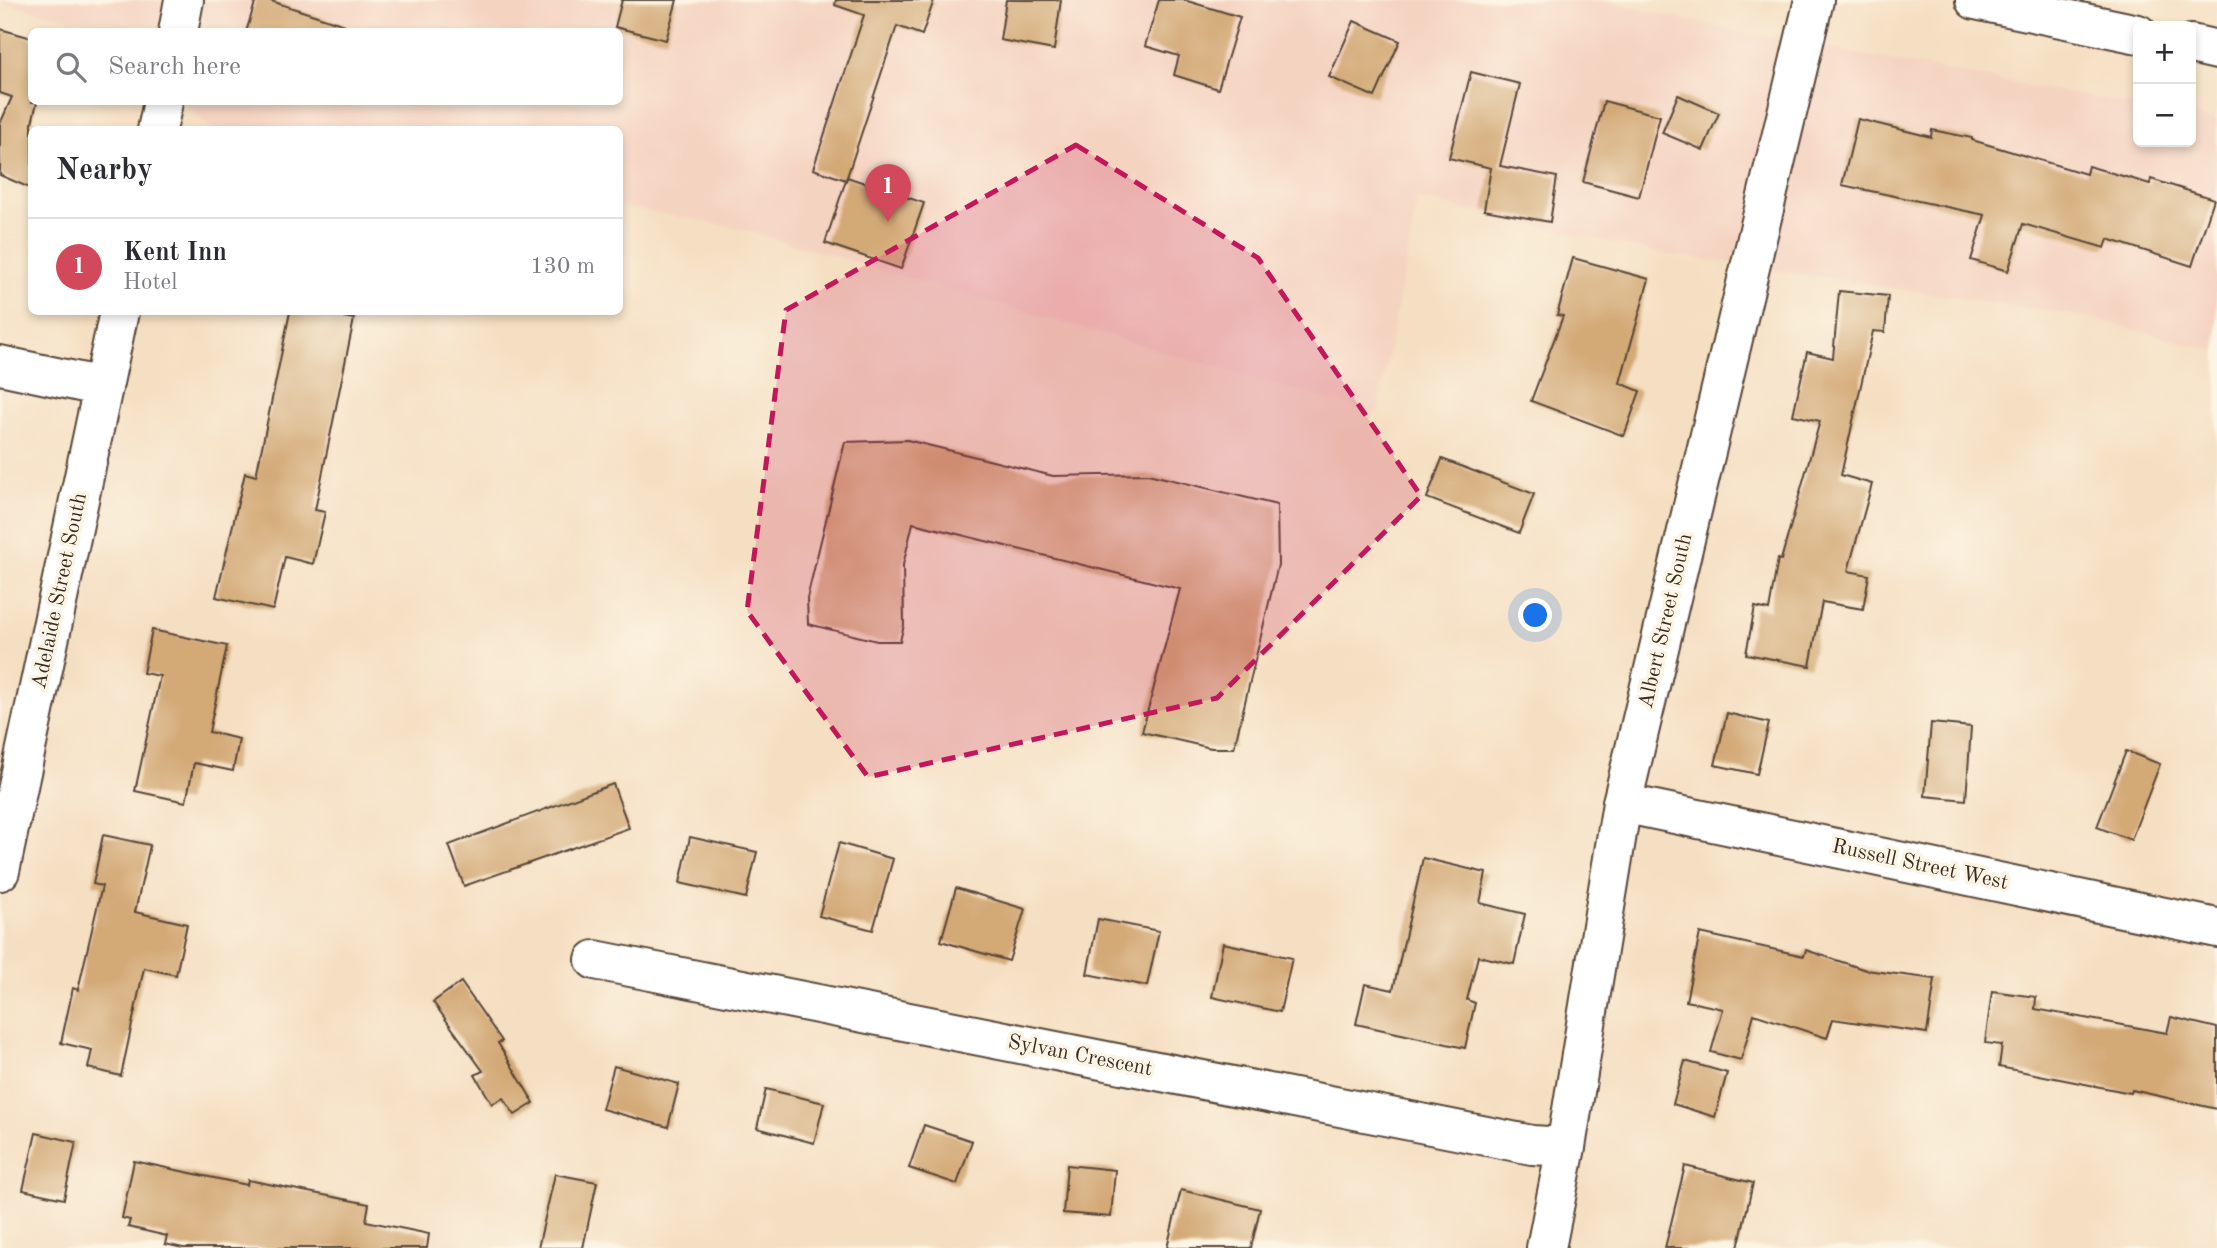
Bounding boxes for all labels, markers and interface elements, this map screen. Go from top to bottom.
map controls [2133,21,2196,147]
button: + [2133,21,2196,84]
search box [28,28,623,105]
icon: search [52,48,90,86]
text: Search here [108,54,241,80]
button: − [2133,84,2196,147]
text: Nearby [56,156,153,186]
pin: 1 [865,164,911,222]
text: Kent Inn [123,240,227,266]
text: 1 [72,255,86,278]
text: 130 m [530,255,595,278]
text: Hotel [123,271,177,294]
street label: Adelaide Street South [29,491,91,691]
street label: Albert Street South [1636,531,1696,711]
your location [1518,598,1552,632]
street label: Russell Street West [1830,836,2010,894]
street label: Sylvan Crescent [1006,1032,1154,1080]

